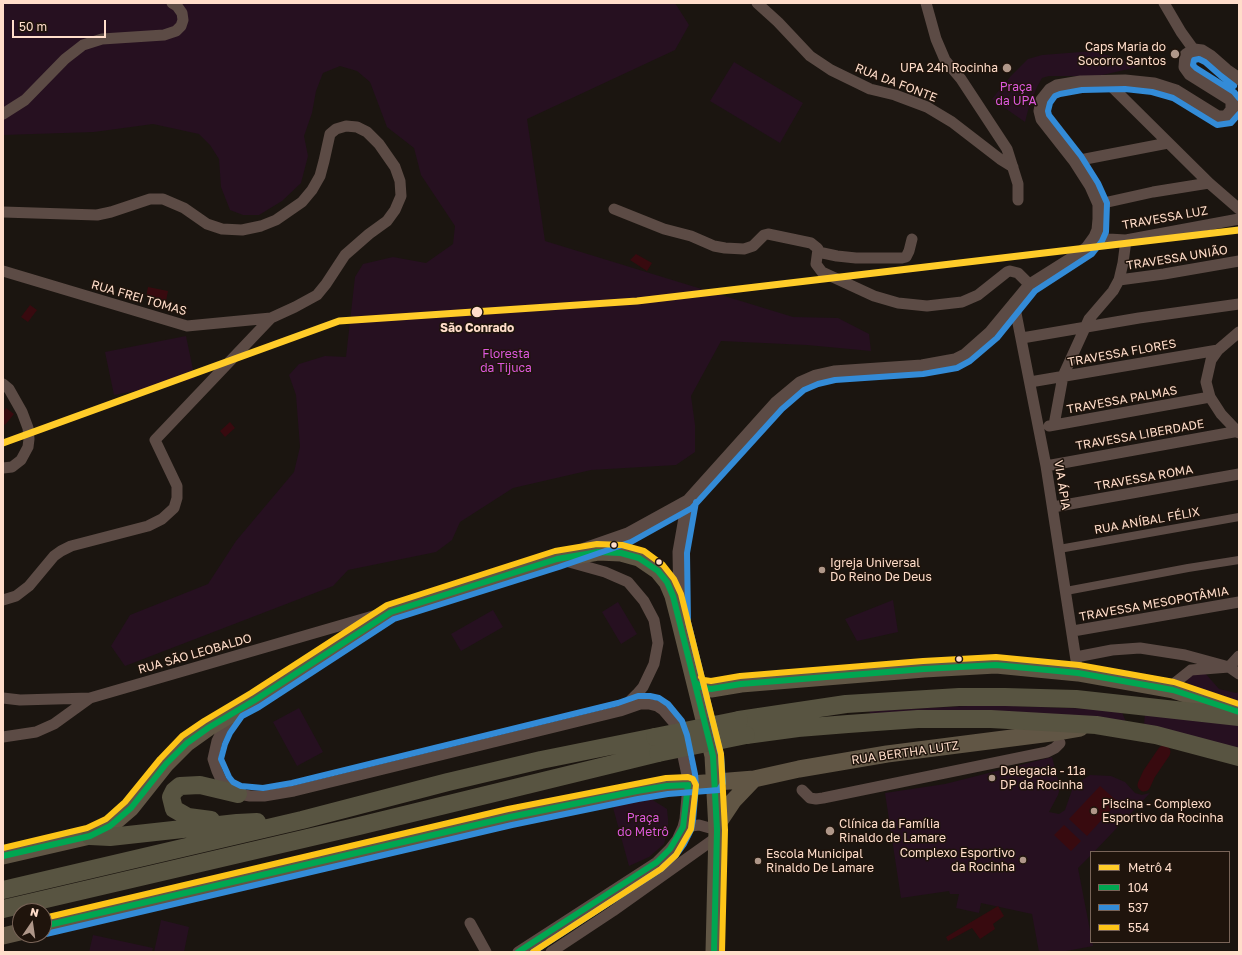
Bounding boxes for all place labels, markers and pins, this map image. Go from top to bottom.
place label: Caps Maria do Socorro Santos [1078,40,1166,68]
marker: Caps Maria do Socorro Santos [1169,48,1181,60]
place label: UPA 24h Rocinha [900,61,998,75]
marker: UPA 24h Rocinha [1001,62,1013,74]
marker: São Conrado [470,305,484,319]
place label: São Conrado [440,321,514,335]
unlabelled marker [609,540,619,550]
place label: Igreja Universal Do Reino De Deus [830,556,932,584]
unlabelled marker [654,557,664,567]
marker: Igreja Universal Do Reino De Deus [817,565,827,575]
unlabelled marker [954,654,964,664]
place label: Delegacia - 11ª DP da Rocinha [1000,764,1086,792]
marker: Delegacia - 11ª DP da Rocinha [987,773,997,783]
place label: Piscina - Complexo Esportivo da Rocinha [1102,797,1224,825]
marker: Piscina - Complexo Esportivo da Rocinha [1089,806,1099,816]
place label: Clínica da Família Rinaldo de Lamare [839,817,946,845]
marker: Clínica da Família Rinaldo de Lamare [824,825,836,837]
place label: Complexo Esportivo da Rocinha [900,846,1015,874]
place label: Escola Municipal Rinaldo De Lamare [766,847,874,875]
marker: Complexo Esportivo da Rocinha [1018,855,1028,865]
marker: Escola Municipal Rinaldo De Lamare [753,856,763,866]

